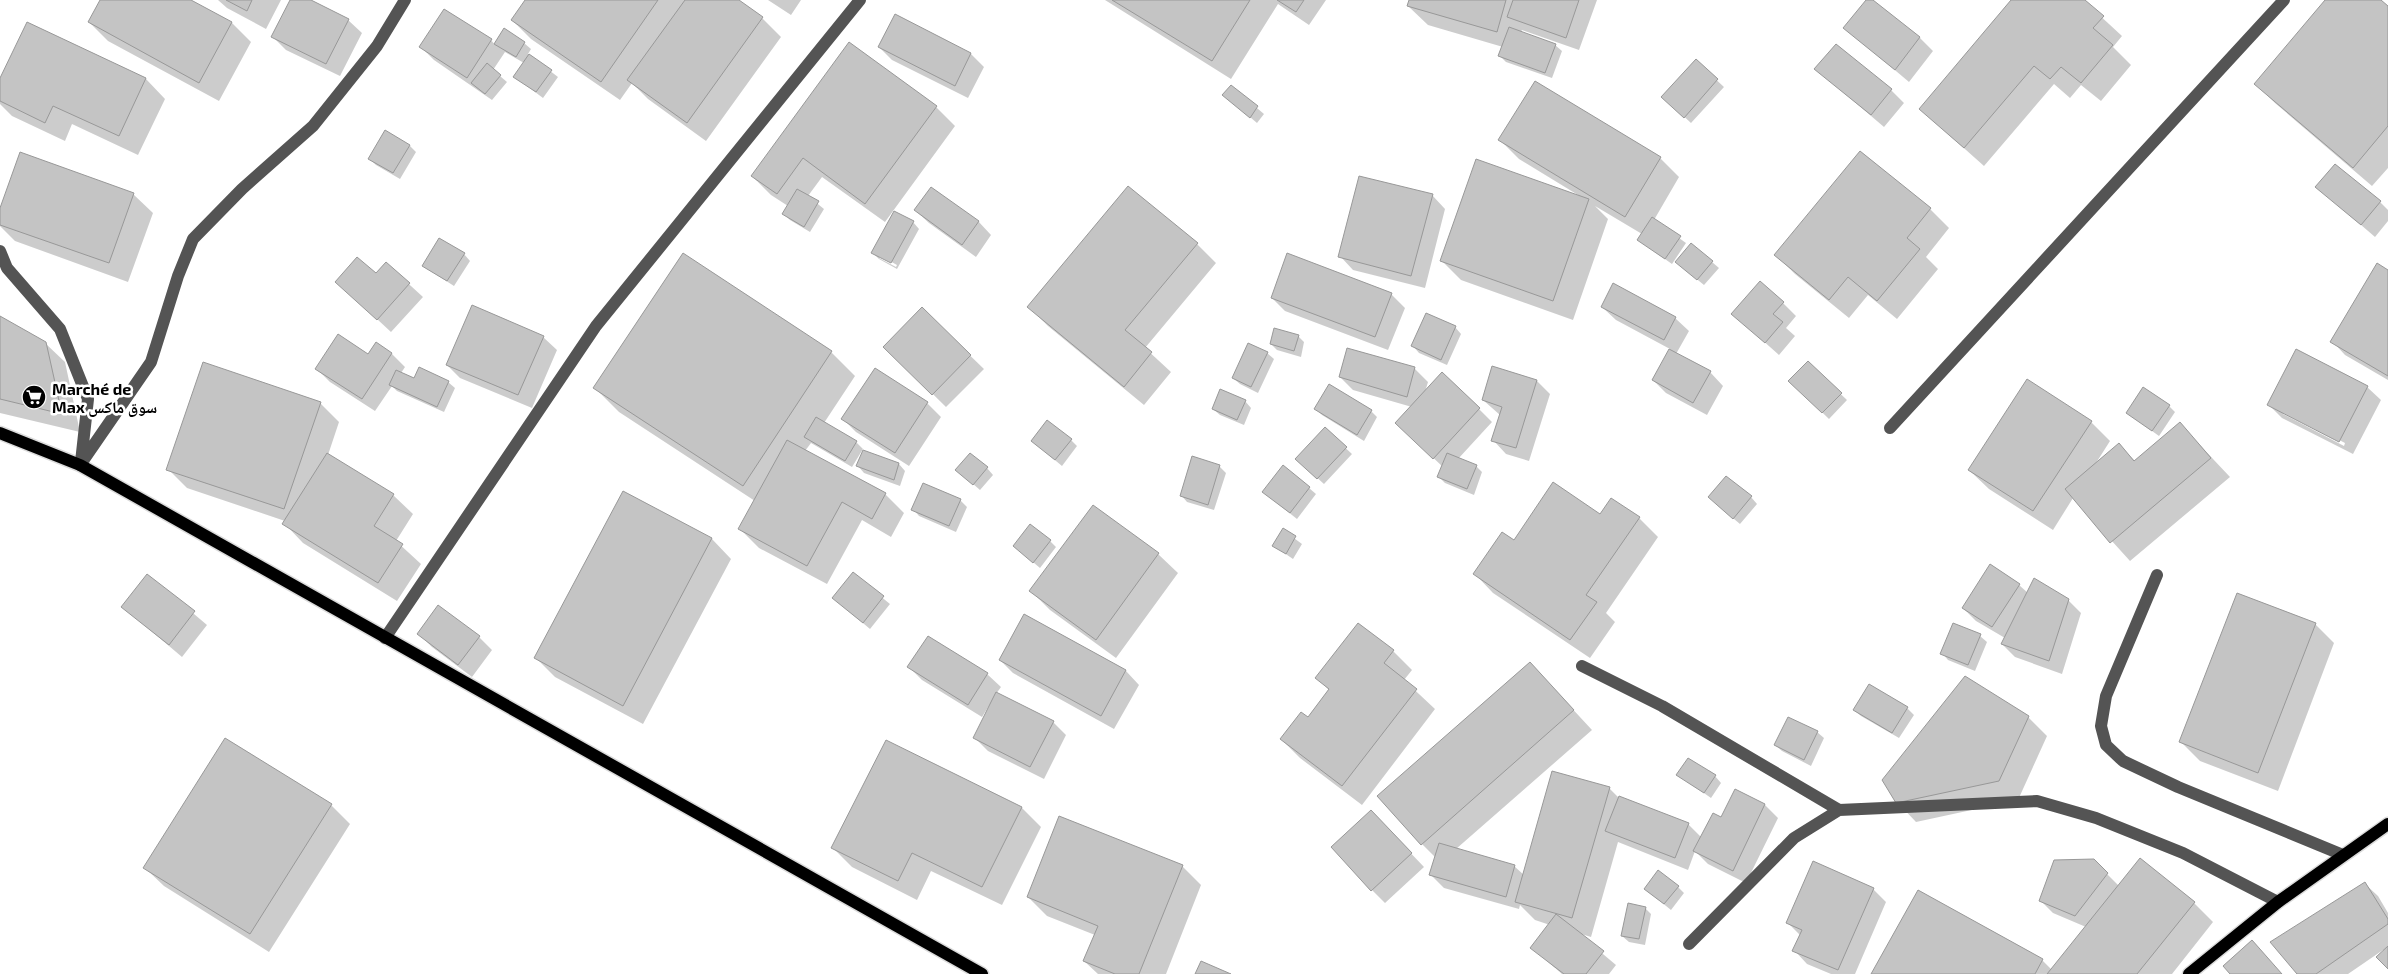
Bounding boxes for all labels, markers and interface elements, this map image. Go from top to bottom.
place label: Marché de Max سوق ماكس [52,379,157,417]
supermarket icon: Marché de Max سوق ماكس [21,384,47,410]

